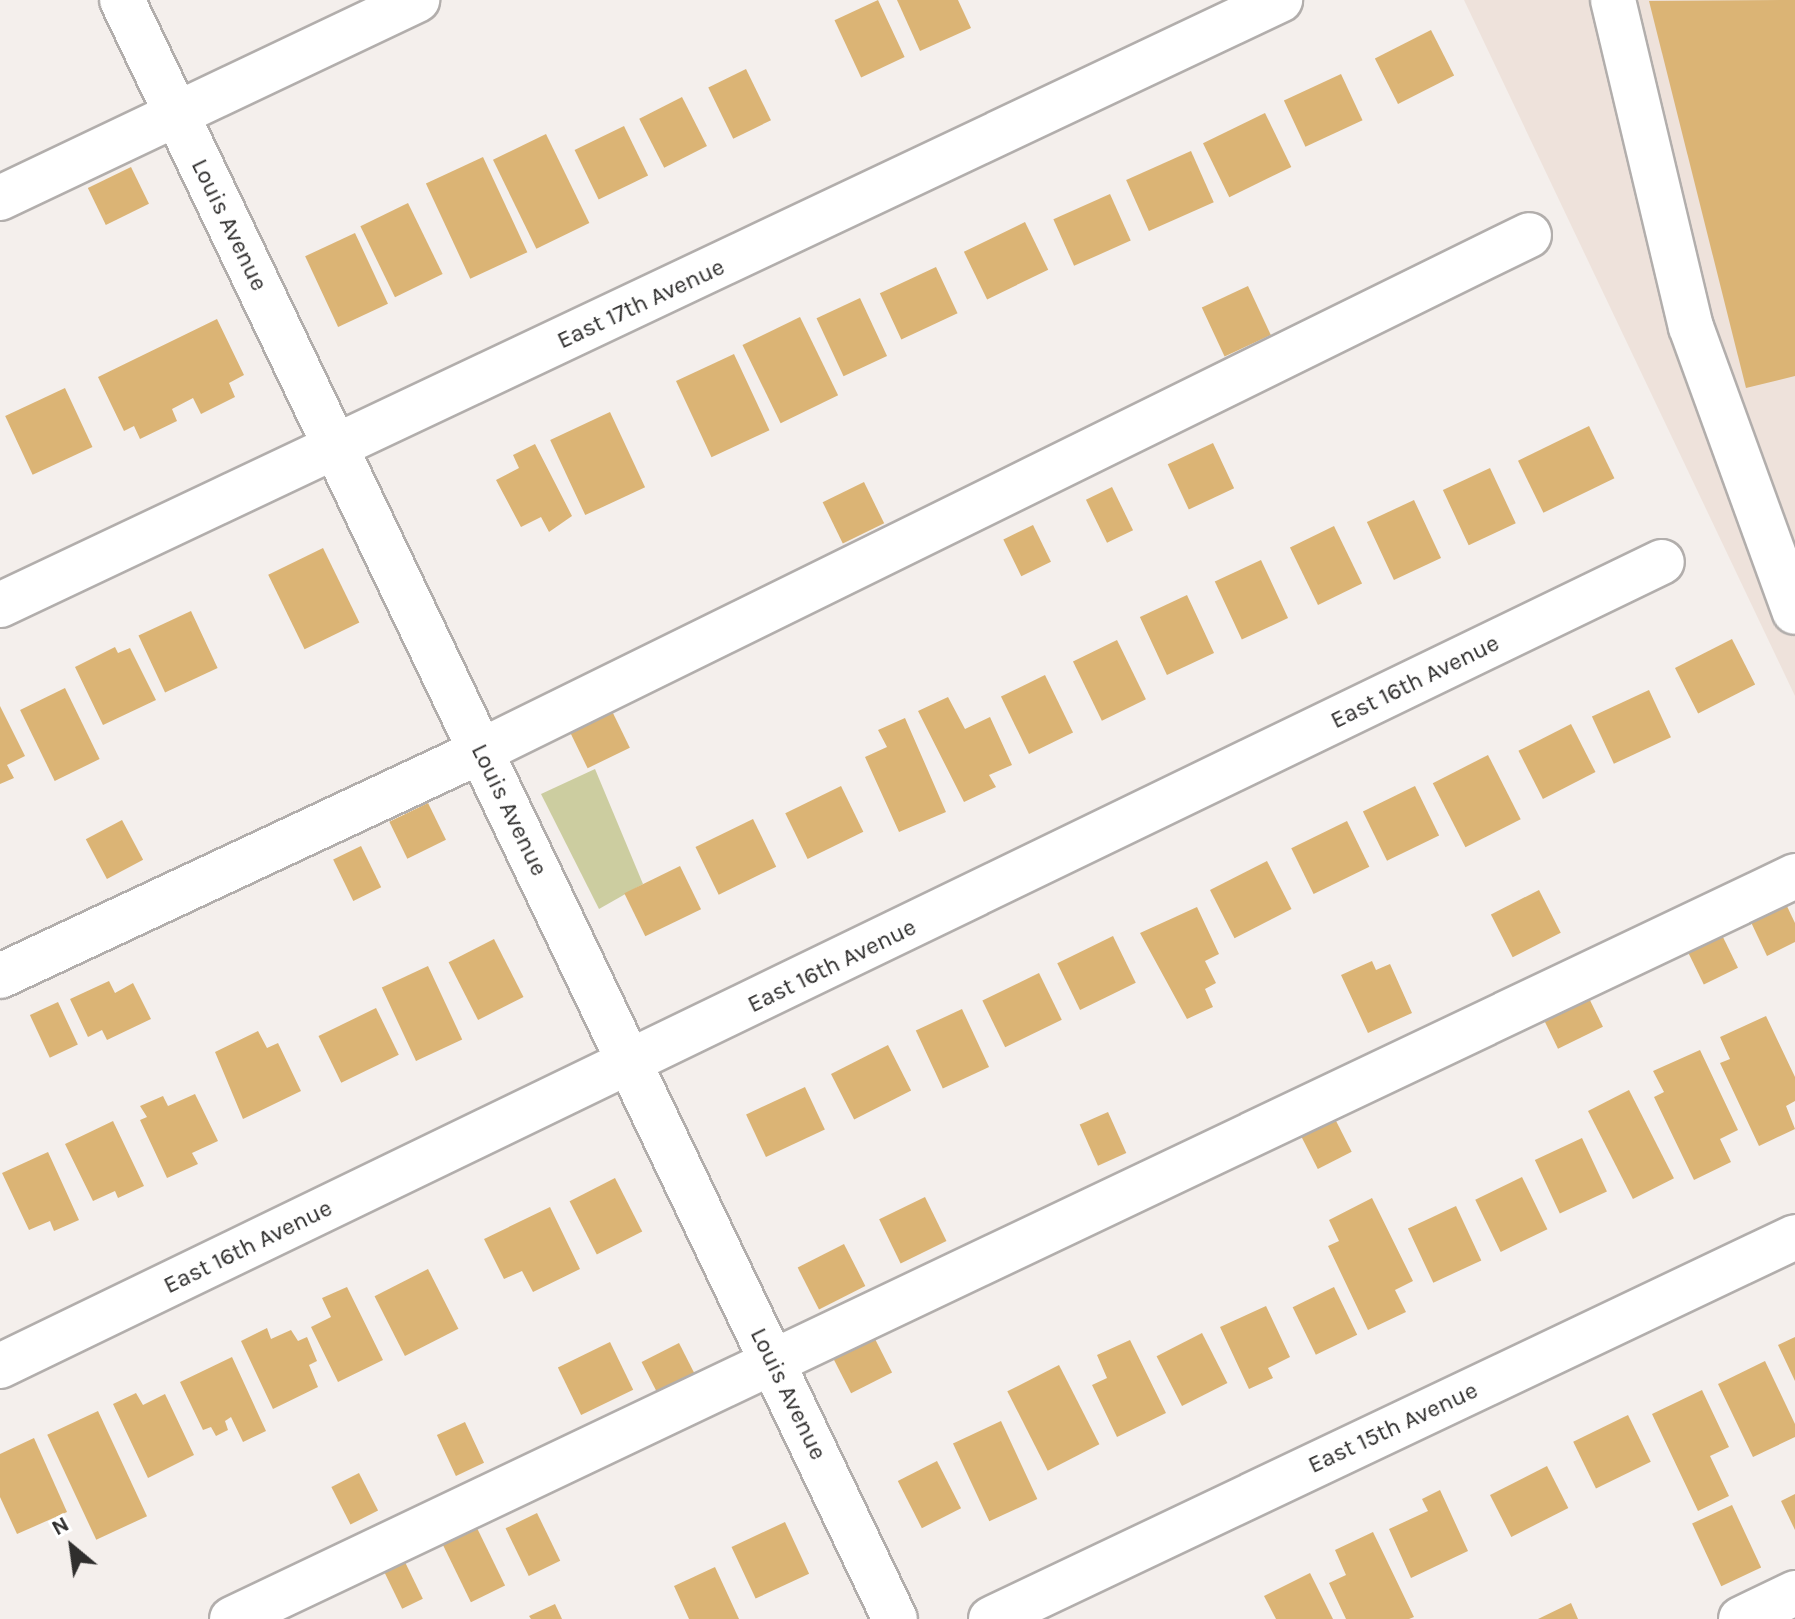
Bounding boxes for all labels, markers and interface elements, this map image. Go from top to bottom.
street label: Louis Avenue [185,154,273,296]
street label: East 17th Avenue [553,253,729,355]
street label: East 16th Avenue [1326,629,1504,735]
street label: Louis Avenue [465,739,553,881]
street label: East 16th Avenue [743,913,921,1019]
street label: East 16th Avenue [159,1194,337,1300]
street label: Louis Avenue [744,1323,832,1465]
street label: East 15th Avenue [1304,1376,1482,1480]
north arrow [32,1507,112,1587]
text: N [47,1511,74,1541]

